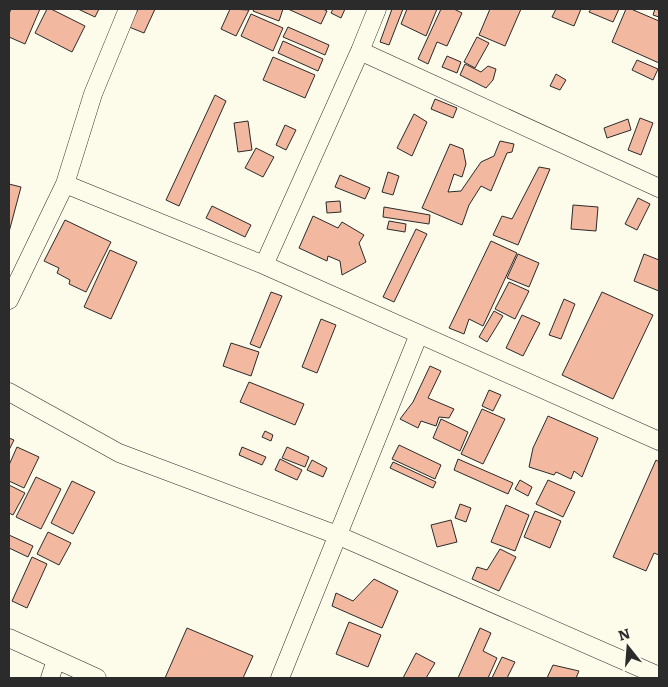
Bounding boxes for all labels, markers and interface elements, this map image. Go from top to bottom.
north arrow [603,622,653,672]
text: N [615,622,633,645]

